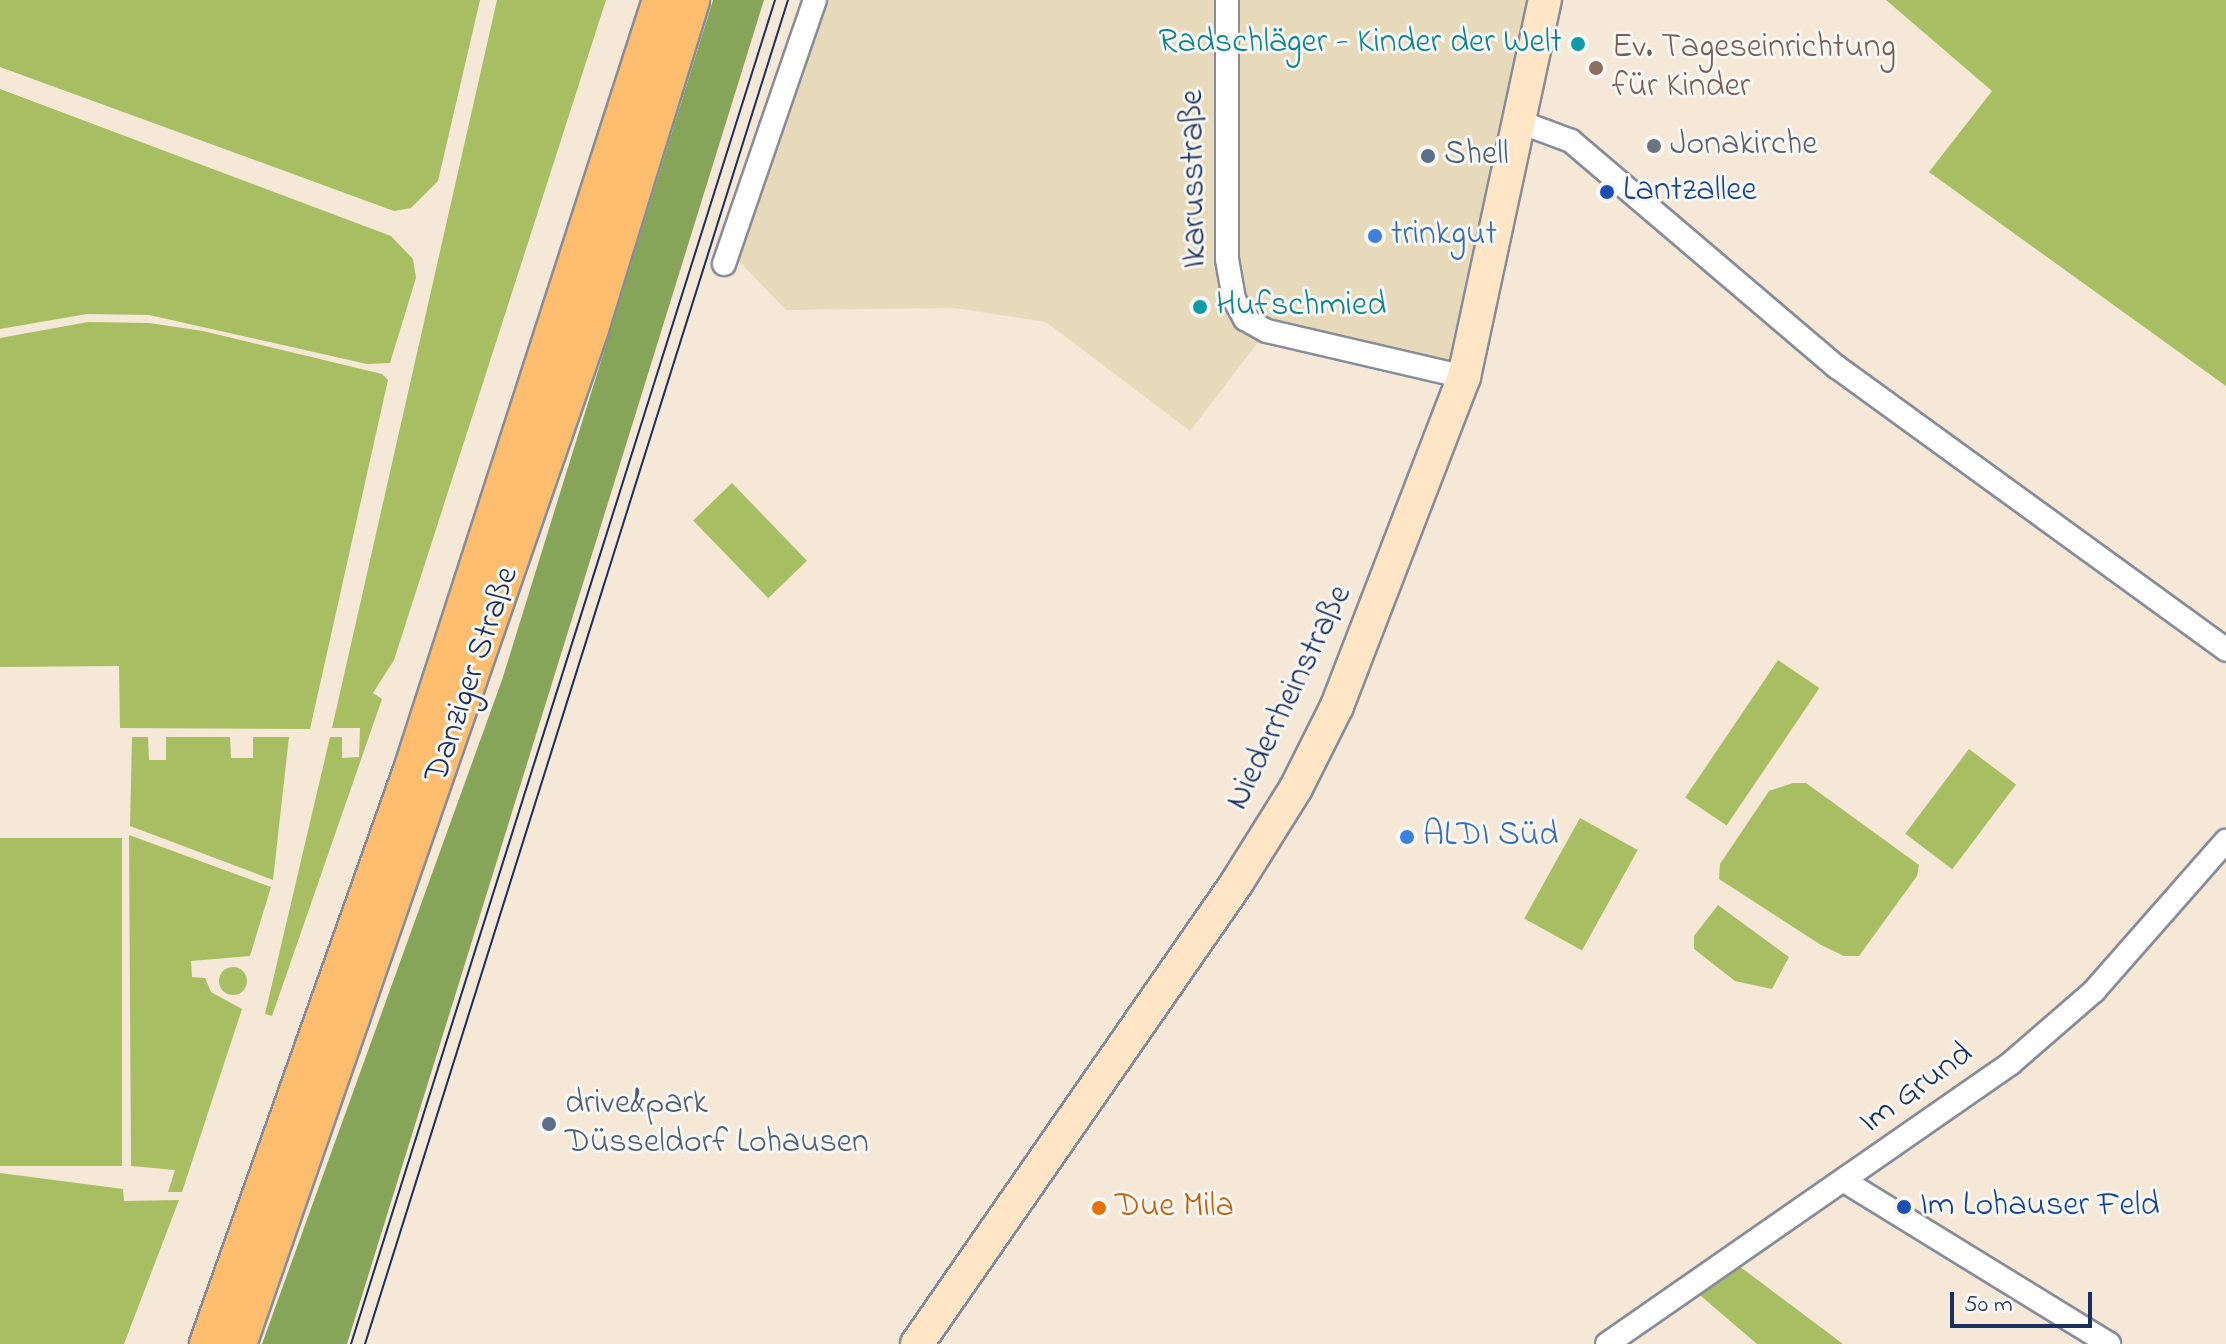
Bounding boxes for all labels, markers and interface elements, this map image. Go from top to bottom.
place label: Radschläger - Kinder der Welt [1159,24,1562,64]
place label: Ev. Tageseinrichtung für Kinder [1612,28,1896,108]
marker: Radschläger - Kinder der Welt [1569,35,1587,53]
marker: Ev. Tageseinrichtung für Kinder [1587,59,1605,77]
street label: Ikarusstraße [1173,89,1217,269]
place label: Jonakirche [1670,126,1817,166]
place label: Shell [1444,136,1509,176]
marker: Jonakirche [1645,137,1663,155]
marker: Shell [1419,147,1437,165]
place label: Lantzallee [1623,172,1757,212]
marker: Lantzallee [1598,183,1616,201]
place label: trinkgut [1391,216,1497,256]
marker: trinkgut [1366,227,1384,245]
place label: Hufschmied [1216,287,1386,327]
marker: Hufschmied [1191,298,1209,316]
street label: Danziger Straße [417,562,529,788]
street label: Niederrheinstraße [1218,579,1362,817]
place label: ALDI Süd [1423,817,1558,857]
marker: ALDI Süd [1398,828,1416,846]
street label: Im Grund [1852,1034,1982,1144]
place label: drive&park Düsseldorf Lohausen [565,1084,869,1164]
marker: drive&park Düsseldorf Lohausen [540,1115,558,1133]
place label: Im Lohauser Feld [1920,1187,2160,1227]
place label: Due Mila [1115,1188,1234,1228]
marker: Im Lohauser Feld [1895,1198,1913,1216]
marker: Due Mila [1090,1199,1108,1217]
scale bar [1954,1276,2096,1326]
text: 50 m [1964,1288,2013,1323]

